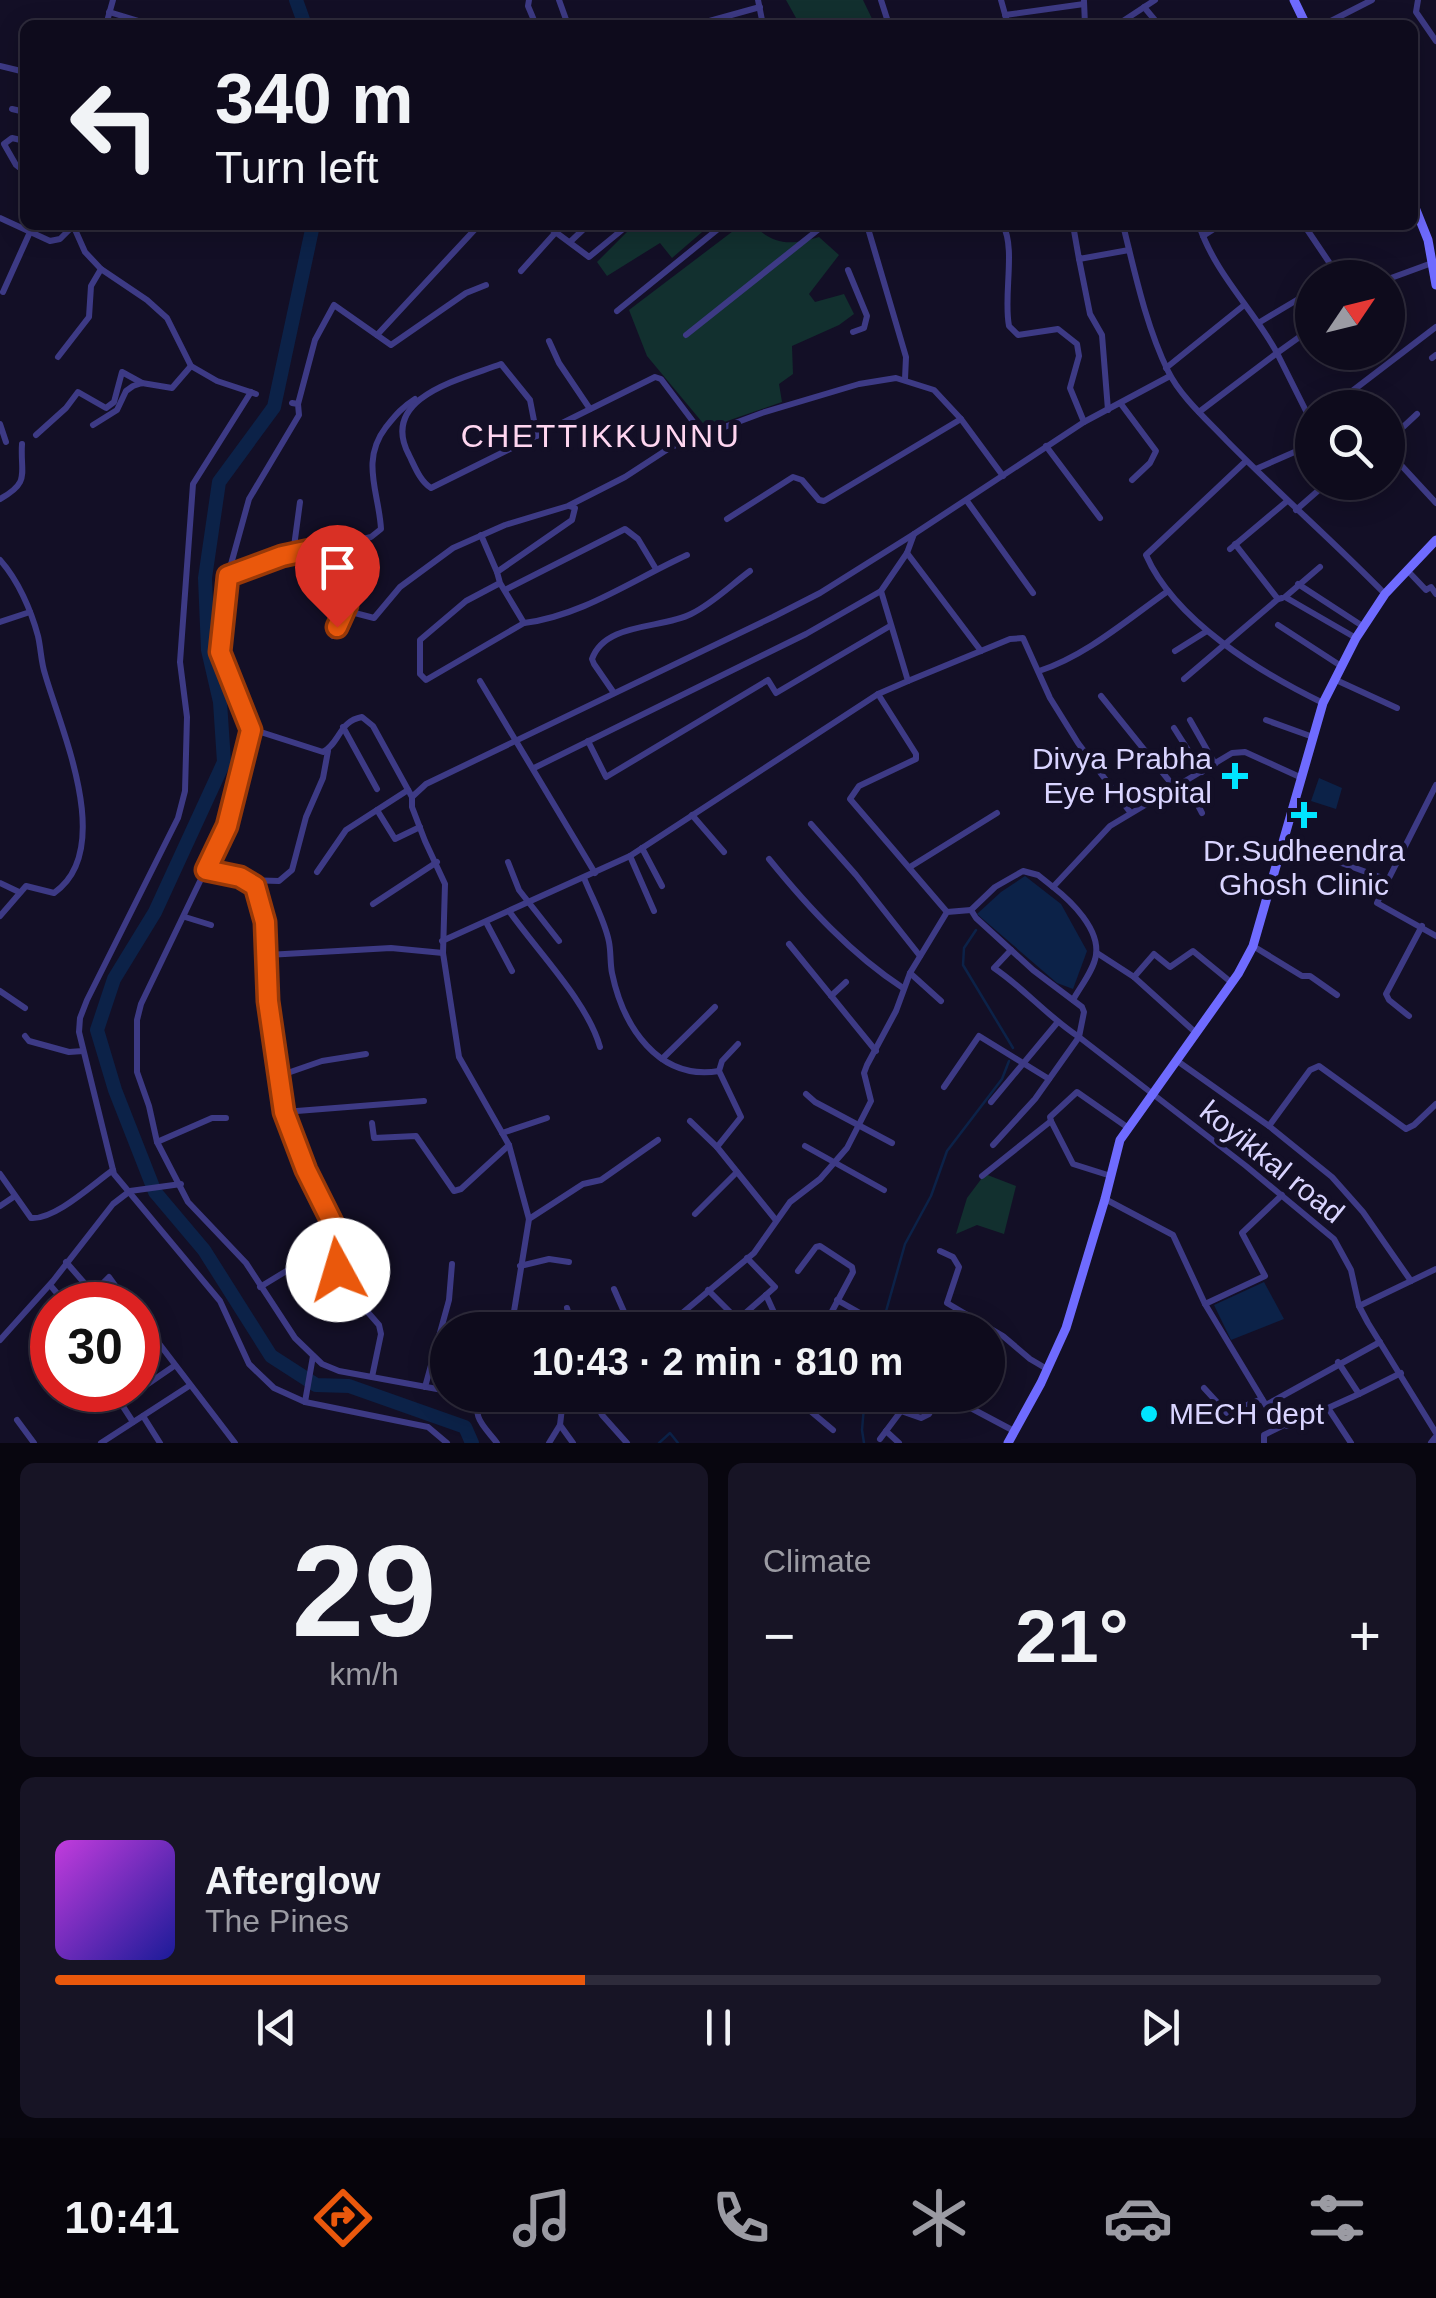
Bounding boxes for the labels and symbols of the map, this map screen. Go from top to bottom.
north arrow [1295,260,1405,370]
district label: CHETTIKKUNNU [461,418,741,454]
pin [295,525,380,628]
place label: Divya Prabha Eye Hospital [1032,742,1212,809]
marker: Divya Prabha Eye Hospital [1222,763,1248,789]
marker: Dr.Sudheendra Ghosh Clinic [1291,802,1317,828]
place label: Dr.Sudheendra Ghosh Clinic [1203,834,1405,901]
street label: koyikkal road [1194,1094,1351,1230]
position arrow [286,1218,390,1322]
speed limit sign: 30 [30,1282,160,1412]
place label: MECH dept [1169,1397,1325,1430]
marker: MECH dept [1138,1403,1160,1425]

